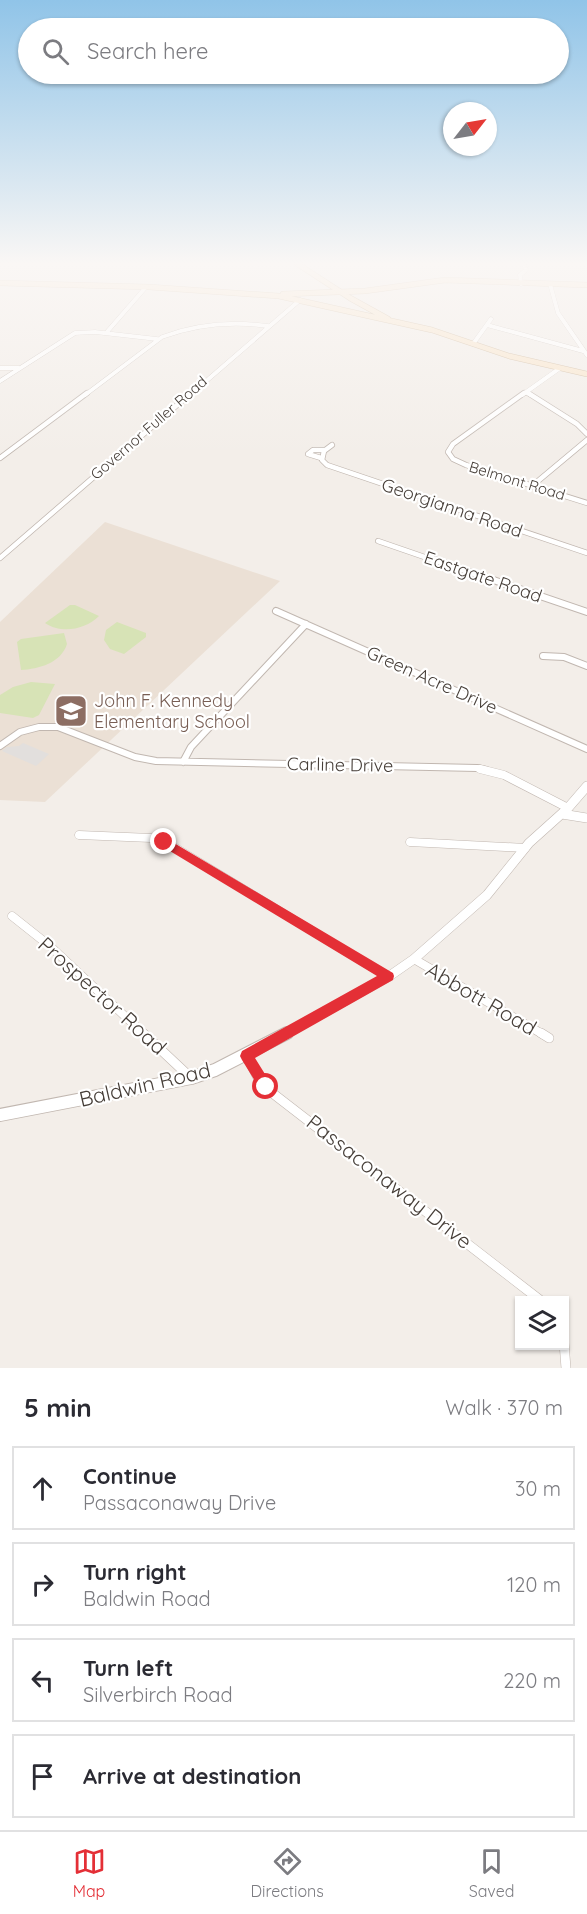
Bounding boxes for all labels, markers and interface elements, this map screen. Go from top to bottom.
search box [18,18,569,84]
icon: search [39,35,72,68]
text: Search here [87,37,208,65]
north arrow [443,102,497,156]
street label: Governor Fuller Road [87,372,211,483]
street label: Belmont Road [467,457,567,504]
street label: Georgianna Road [379,473,526,542]
street label: Eastgate Road [421,546,545,607]
street label: Green Acre Drive [363,640,501,719]
place label: John F. Kennedy Elementary School [94,689,250,733]
school or university icon: John F. Kennedy Elementary School [53,693,89,729]
street label: Carline Drive [287,752,393,777]
route end [150,828,176,854]
street label: Prospector Road [33,931,172,1060]
street label: Abbott Road [421,956,542,1040]
street label: Baldwin Road [77,1056,213,1112]
route start [252,1073,278,1099]
street label: Passaconaway Drive [302,1109,478,1254]
map controls [515,1296,569,1350]
button: layers [515,1296,569,1350]
text: 5 min [24,1391,92,1424]
text: Walk · 370 m [445,1395,563,1420]
text: Continue [83,1462,177,1490]
icon: ahead [26,1472,59,1505]
text: 30 m [515,1476,561,1501]
text: Passaconaway Drive [83,1490,276,1515]
text: Turn right [83,1558,187,1586]
icon: right [26,1568,59,1601]
text: 120 m [507,1572,561,1597]
text: Baldwin Road [83,1586,211,1611]
text: Turn left [83,1654,173,1682]
icon: left [26,1664,59,1697]
text: 220 m [503,1668,561,1693]
text: Silverbirch Road [83,1682,233,1707]
icon: arrive [26,1760,59,1793]
text: Arrive at destination [83,1762,301,1790]
tab: Map [73,1845,106,1901]
tab: Directions [251,1845,324,1901]
tab: Saved [469,1845,514,1901]

